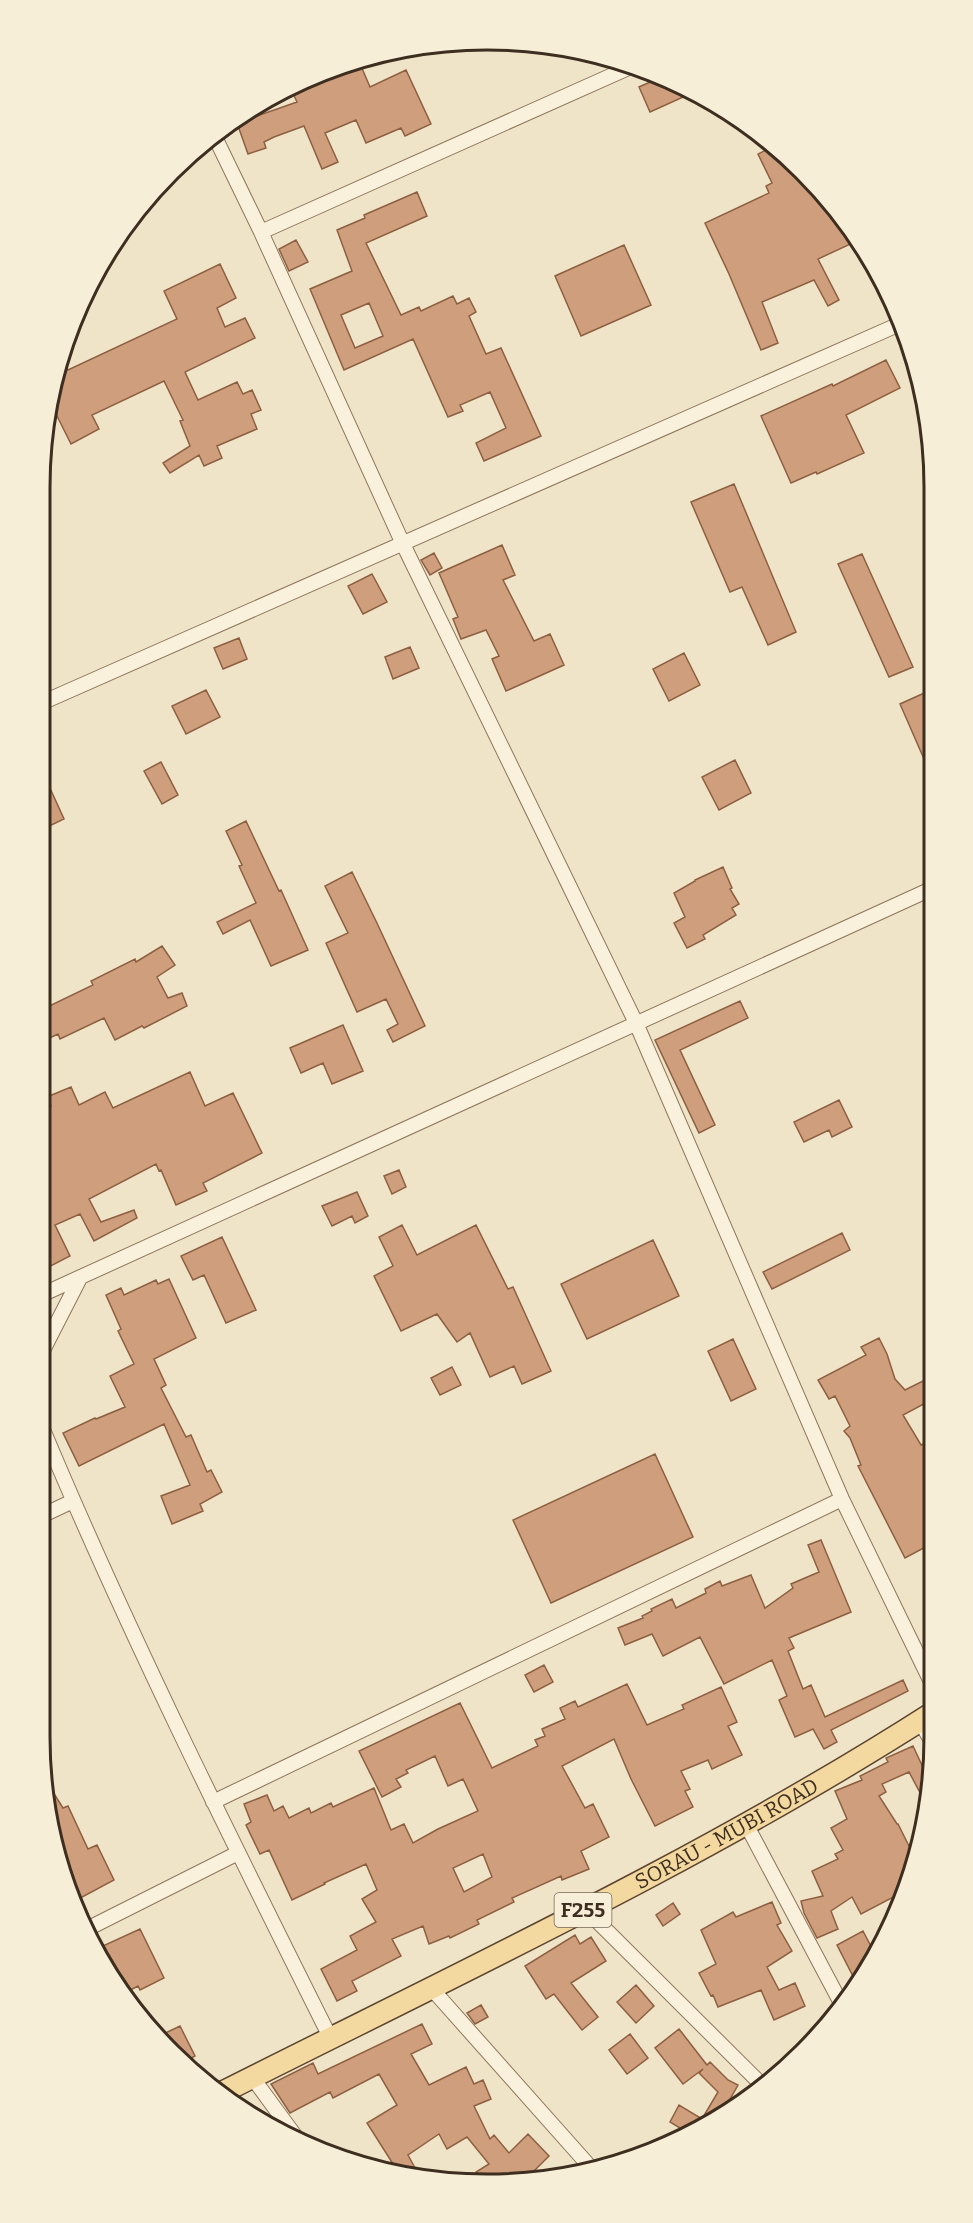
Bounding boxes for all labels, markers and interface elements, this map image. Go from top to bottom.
street label: SORAU - MUBI ROAD [630,1773,823,1895]
road number: F255 [554,1893,612,1927]

